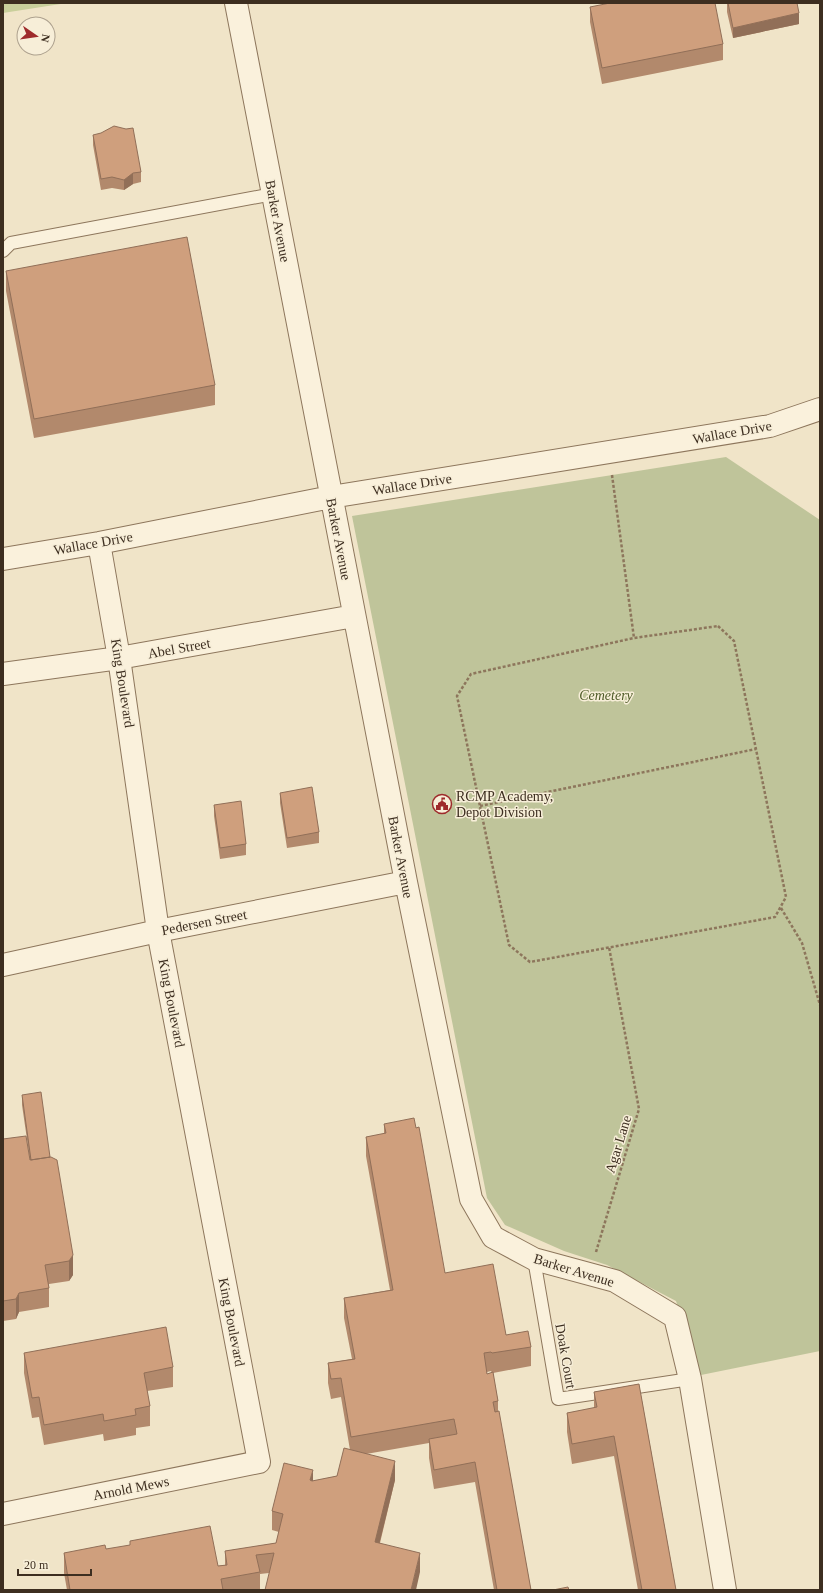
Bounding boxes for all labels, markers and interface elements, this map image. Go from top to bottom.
north arrow [16,16,56,56]
text: N [39,33,52,44]
street label: Barker Avenue [262,179,293,263]
street label: Wallace Drive [691,418,773,447]
street label: Wallace Drive [371,471,453,498]
street label: Barker Avenue [323,497,354,581]
street label: Wallace Drive [52,529,134,558]
street label: Abel Street [147,636,212,661]
street label: King Boulevard [108,638,137,729]
park label: Cemetery [579,688,634,703]
place label: RCMP Academy, Depot Division [456,789,553,820]
public building icon: RCMP Academy, Depot Division [431,793,453,815]
street label: Barker Avenue [385,815,416,899]
street label: Pedersen Street [160,907,248,938]
street label: King Boulevard [156,958,187,1049]
street label: Agar Lane [603,1114,634,1175]
street label: Barker Avenue [532,1251,616,1290]
street label: King Boulevard [216,1277,247,1368]
street label: Doak Court [552,1322,579,1390]
street label: Arnold Mews [92,1474,171,1503]
scale bar [18,1551,91,1577]
text: 20 m [24,1558,49,1572]

